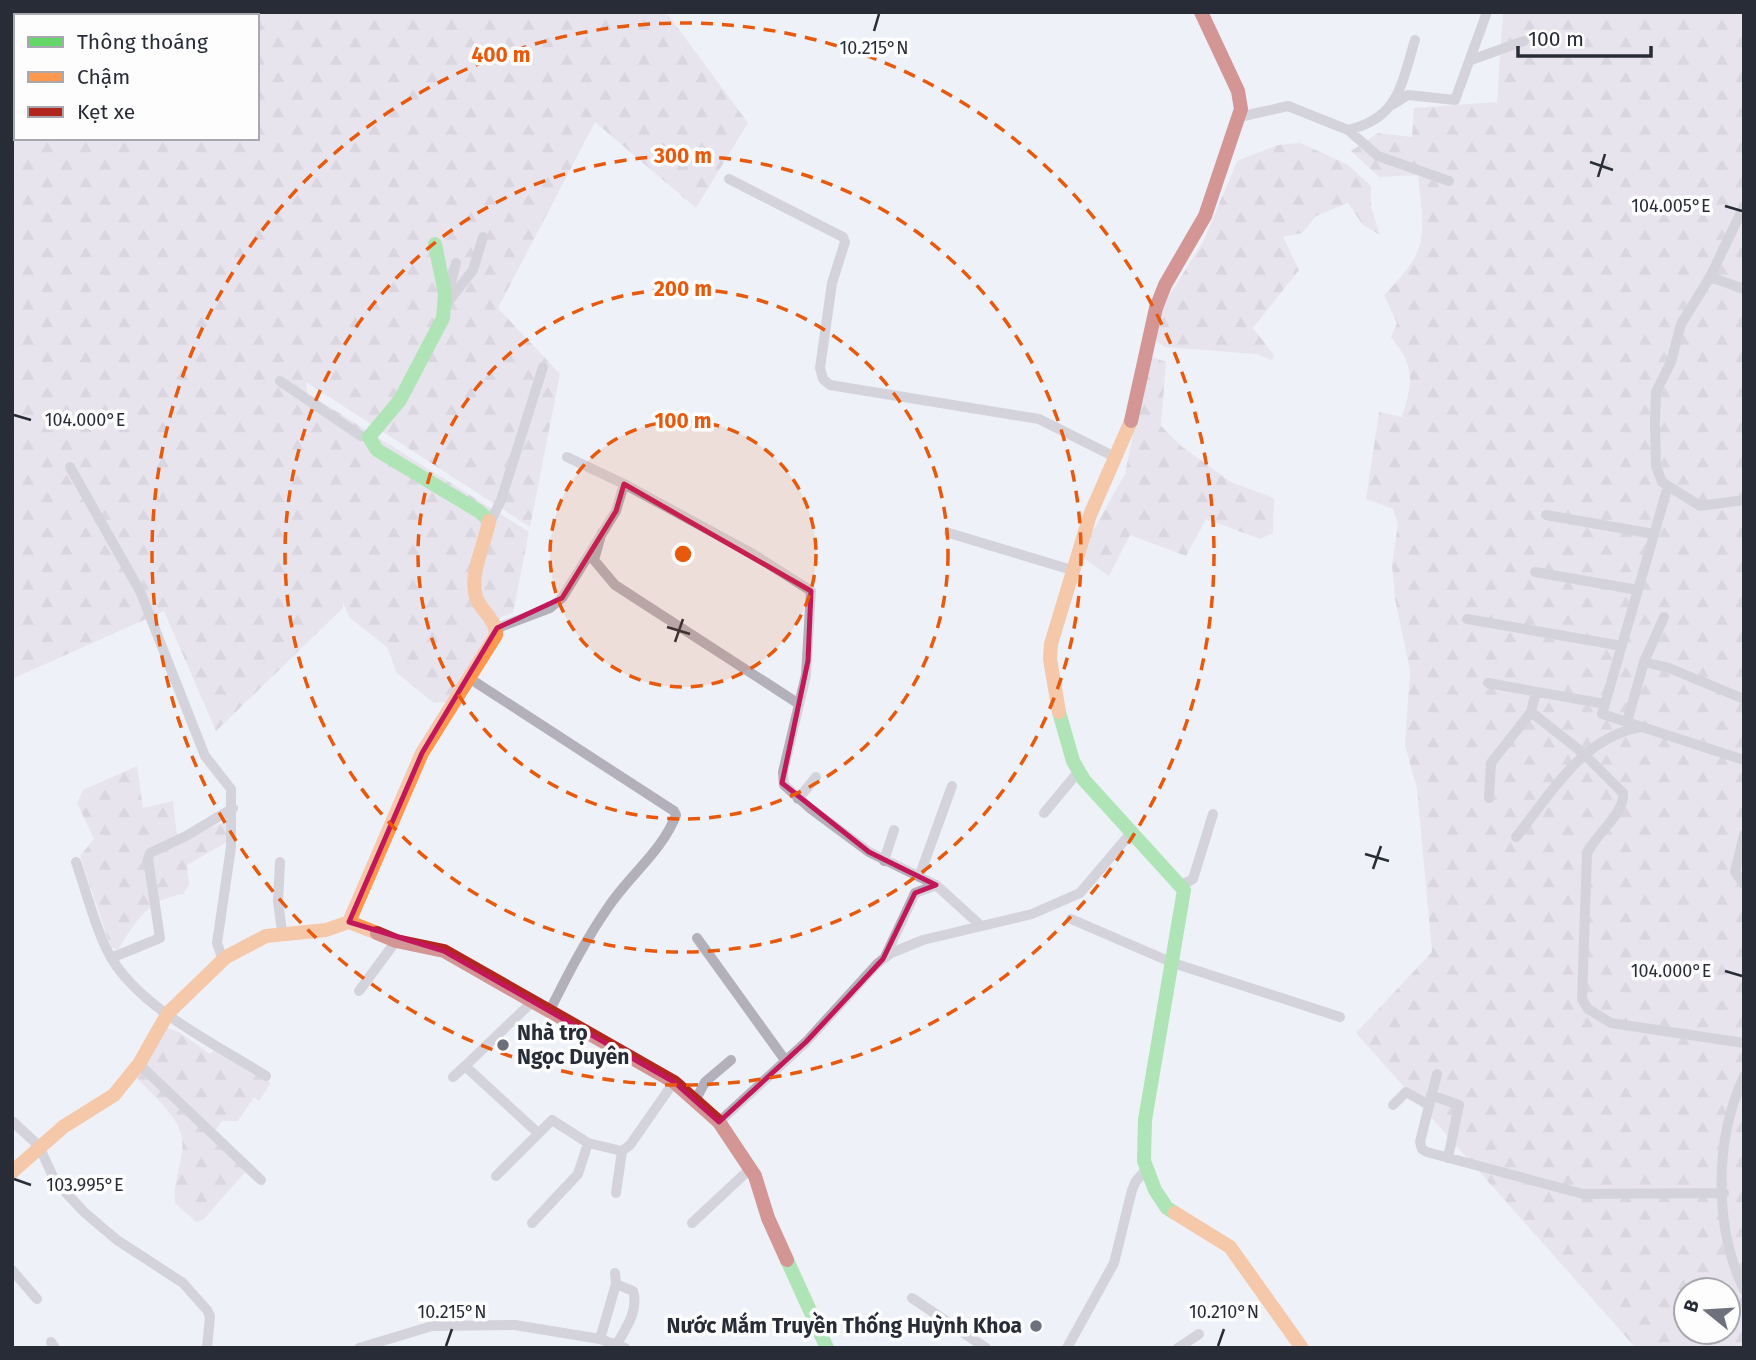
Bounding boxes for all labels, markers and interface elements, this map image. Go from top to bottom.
legend [14,14,259,140]
scale bar [1518,14,1651,58]
text: 100 m [1528,26,1584,52]
text: Thông thoáng [77,29,208,55]
text: 10.215°N [840,37,908,59]
text: 400 m [471,42,531,68]
text: Chậm [77,64,130,90]
text: Kẹt xe [77,99,135,125]
text: 300 m [653,143,712,169]
text: 104.005°E [1631,195,1711,217]
text: 200 m [654,276,712,302]
text: 100 m [654,408,712,434]
text: 104.000°E [45,409,125,431]
centre of rings [671,542,695,566]
text: 104.000°E [1631,960,1711,982]
place label: Nhà trọ Ngọc Duyên [517,1020,629,1070]
marker: Nhà trọ Ngọc Duyên [495,1037,511,1053]
text: 103.995°E [46,1174,124,1196]
north arrow [1672,1276,1742,1346]
text: B [1679,1297,1704,1315]
text: 10.215°N [418,1301,486,1323]
text: 10.210°N [1189,1301,1259,1323]
place label: Nước Mắm Truyền Thống Huỳnh Khoa [667,1311,1022,1339]
marker: Nước Mắm Truyền Thống Huỳnh Khoa [1028,1318,1044,1334]

